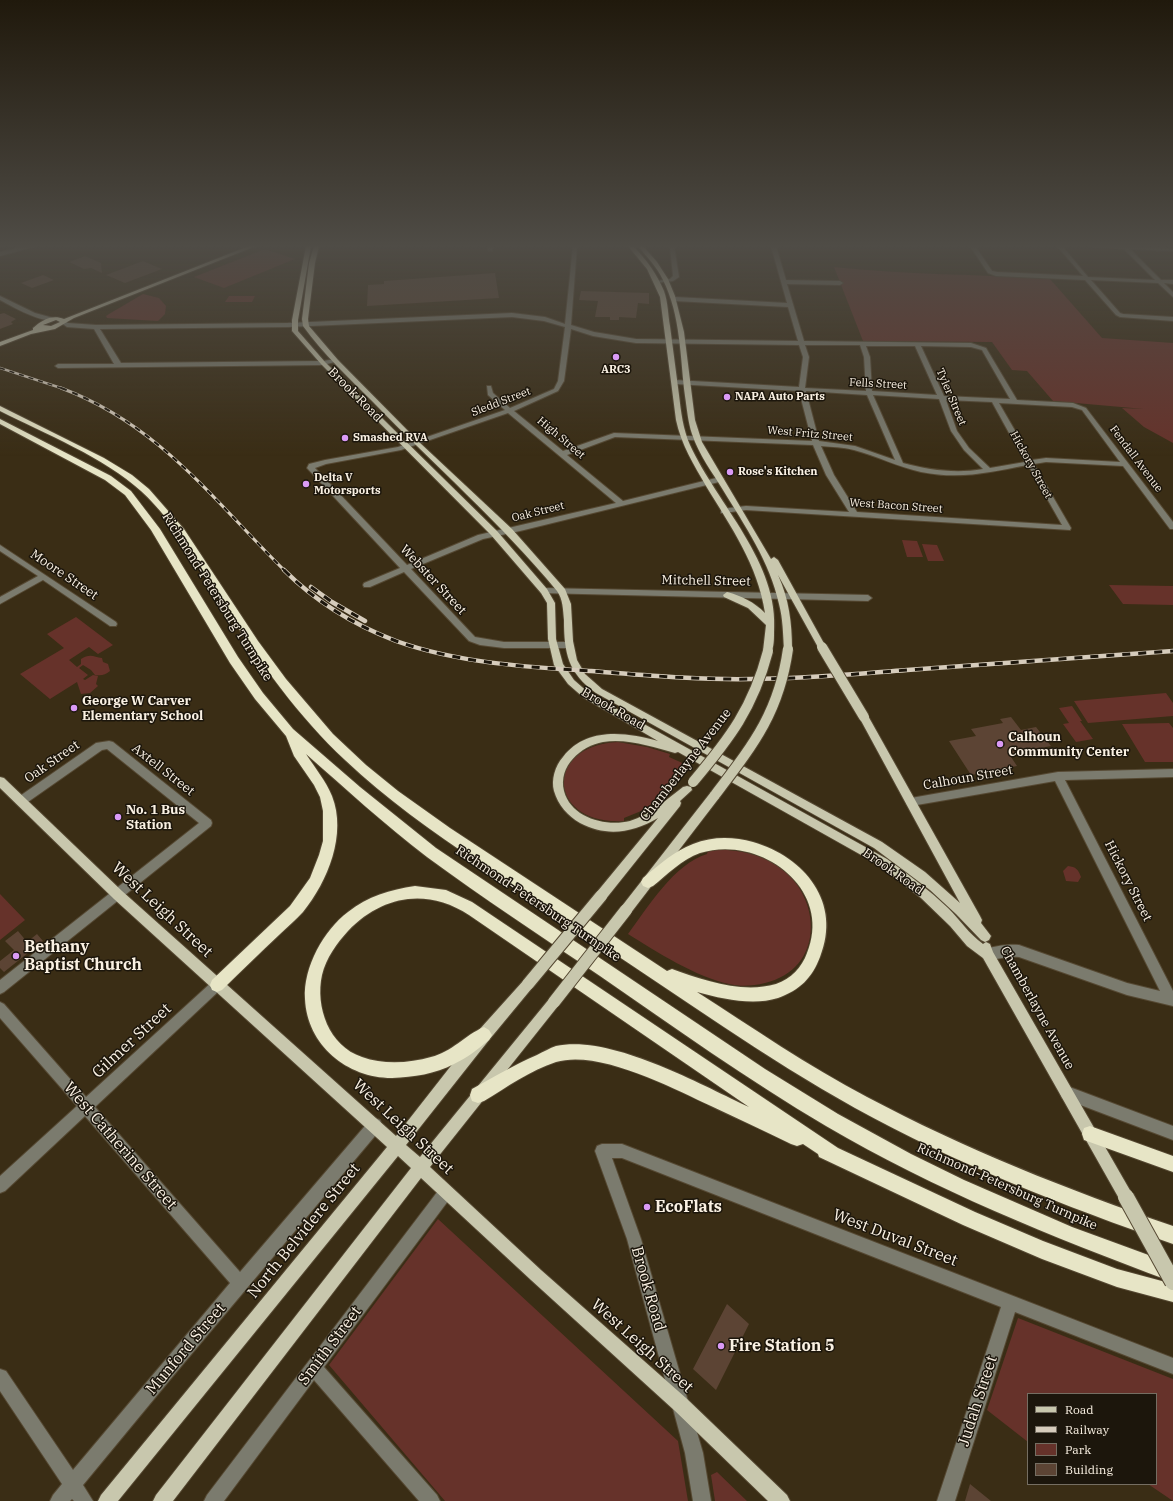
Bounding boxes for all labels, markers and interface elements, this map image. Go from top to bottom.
marker: ARC3 [611,352,621,362]
place label: ARC3 [601,363,631,377]
street label: Brook Road [324,364,386,426]
street label: Tyler Street [933,367,969,427]
street label: Fells Street [849,376,907,392]
street label: Sledd Street [469,385,533,419]
place label: NAPA Auto Parts [735,390,825,404]
marker: NAPA Auto Parts [722,392,732,402]
street label: High Street [534,414,588,462]
street label: Fendall Avenue [1107,423,1165,495]
street label: West Fritz Street [767,424,853,444]
street label: Hickory Street [1007,429,1055,501]
place label: Smashed RVA [353,431,428,445]
marker: Smashed RVA [340,433,350,443]
place label: Rose's Kitchen [738,465,818,479]
marker: Rose's Kitchen [725,467,735,477]
place label: Delta V Motorsports [314,471,380,497]
marker: Delta V Motorsports [301,479,311,489]
street label: West Bacon Street [849,496,943,516]
street label: Oak Street [510,499,566,525]
street label: Richmond-Petersburg Turnpike [159,510,275,684]
street label: Webster Street [397,542,469,618]
street label: Moore Street [27,547,101,603]
street label: Mitchell Street [661,572,751,590]
street label: Brook Road [578,685,648,733]
place label: George W Carver Elementary School [82,693,203,724]
marker: George W Carver Elementary School [69,703,79,713]
street label: Chamberlayne Avenue [637,706,735,824]
place label: Calhoun Community Center [1008,729,1129,760]
street label: Oak Street [22,737,82,787]
marker: Calhoun Community Center [995,739,1005,749]
street label: Axtell Street [129,741,197,799]
street label: Calhoun Street [922,762,1014,794]
place label: No. 1 Bus Station [126,802,185,833]
marker: No. 1 Bus Station [113,812,123,822]
street label: Hickory Street [1101,838,1155,924]
street label: Richmond-Petersburg Turnpike [453,843,623,965]
street label: Brook Road [859,845,927,899]
street label: West Leigh Street [108,858,216,962]
place label: Bethany Baptist Church [24,937,142,975]
street label: Chamberlayne Avenue [997,944,1077,1072]
marker: Bethany Baptist Church [11,951,21,961]
street label: Gilmer Street [89,1000,175,1082]
street label: West Leigh Street [349,1075,457,1179]
street label: West Catherine Street [59,1078,181,1214]
street label: Richmond-Petersburg Turnpike [914,1140,1100,1234]
street label: North Belvidere Street [244,1160,364,1302]
place label: EcoFlats [655,1197,722,1217]
marker: EcoFlats [642,1202,652,1212]
street label: West Duval Street [830,1205,960,1271]
street label: Brook Road [627,1244,669,1334]
street label: West Leigh Street [587,1295,697,1397]
street label: Munford Street [142,1299,230,1399]
street label: Smith Street [294,1303,366,1389]
place label: Fire Station 5 [729,1336,835,1356]
marker: Fire Station 5 [716,1341,726,1351]
street label: Judah Street [954,1353,1002,1449]
legend [1027,1393,1157,1485]
text: Road [1065,1402,1094,1417]
text: Railway [1065,1422,1109,1437]
text: Park [1065,1442,1091,1457]
text: Building [1065,1462,1113,1477]

